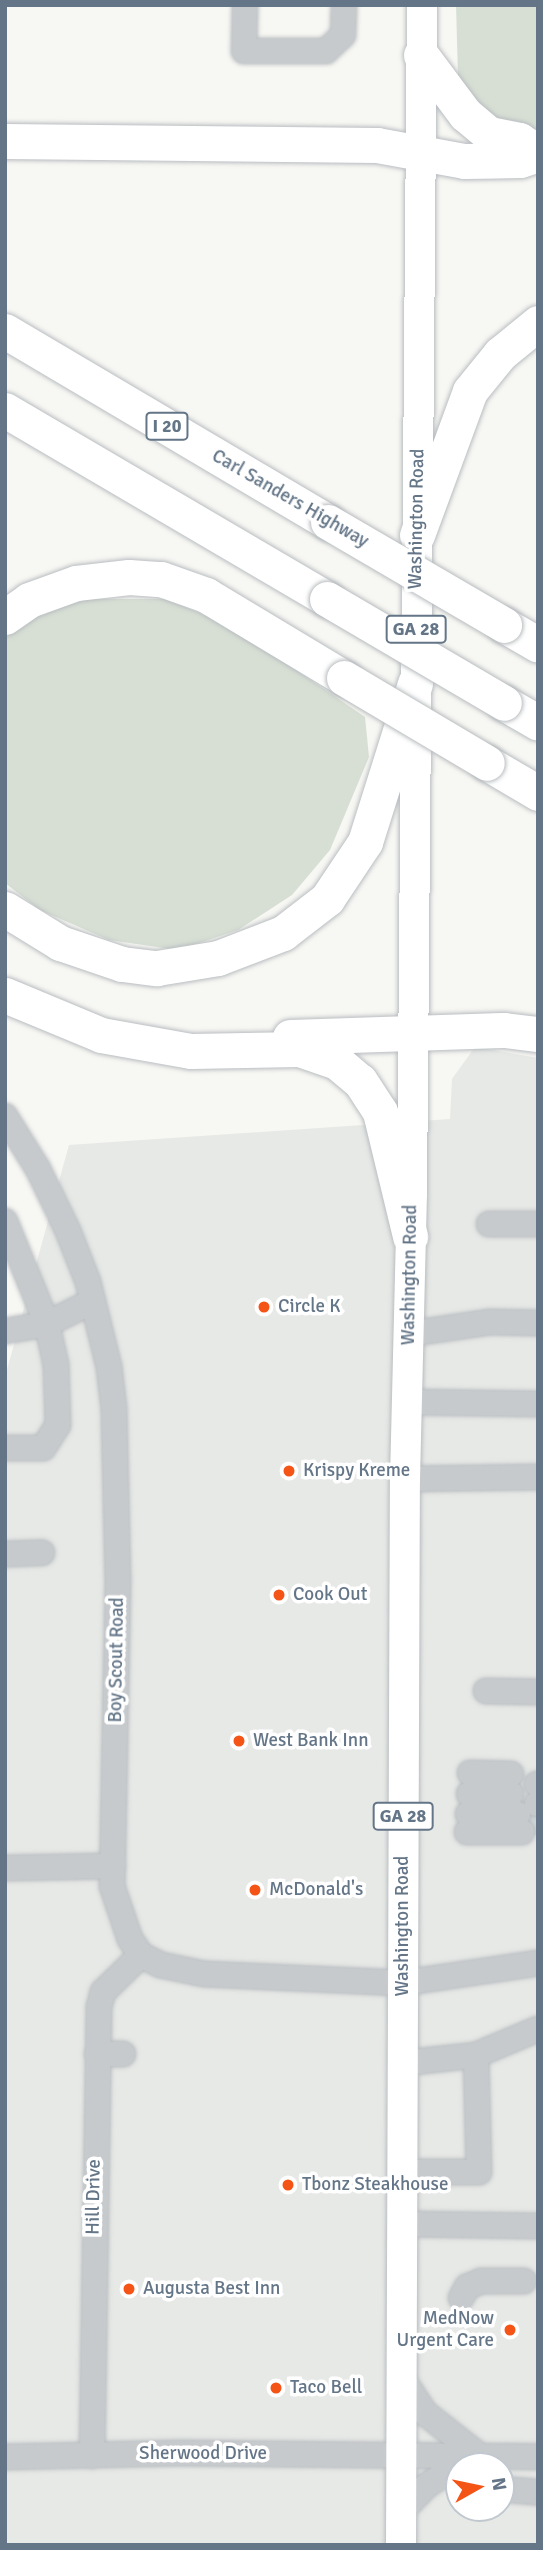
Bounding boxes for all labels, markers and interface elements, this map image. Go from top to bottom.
road number: I 20 [144,412,190,440]
street label: Carl Sanders Highway [208,445,372,553]
street label: Washington Road [404,448,430,590]
road number: GA 28 [384,614,448,644]
street label: Washington Road [397,1204,423,1346]
place label: Circle K [278,1296,341,1318]
marker: Circle K [256,1299,272,1315]
place label: Krispy Kreme [303,1460,410,1482]
marker: Krispy Kreme [281,1463,297,1479]
place label: Cook Out [293,1584,367,1606]
marker: Cook Out [271,1587,287,1603]
street label: Boy Scout Road [105,1597,129,1723]
place label: West Bank Inn [253,1730,369,1752]
marker: West Bank Inn [231,1733,247,1749]
road number: GA 28 [372,1802,434,1830]
street label: Washington Road [392,1856,414,1996]
place label: McDonald's [269,1879,363,1901]
marker: McDonald's [247,1882,263,1898]
street label: Hill Drive [82,2159,106,2235]
place label: Tbonz Steakhouse [302,2174,448,2196]
marker: Tbonz Steakhouse [280,2177,296,2193]
place label: Augusta Best Inn [143,2278,280,2300]
marker: Augusta Best Inn [121,2281,137,2297]
place label: MedNow Urgent Care [397,2308,494,2352]
marker: MedNow Urgent Care [500,2320,520,2340]
place label: Taco Bell [290,2377,362,2399]
marker: Taco Bell [268,2380,284,2396]
street label: Sherwood Drive [139,2443,267,2465]
north arrow [445,2452,515,2522]
text: N [486,2476,512,2492]

